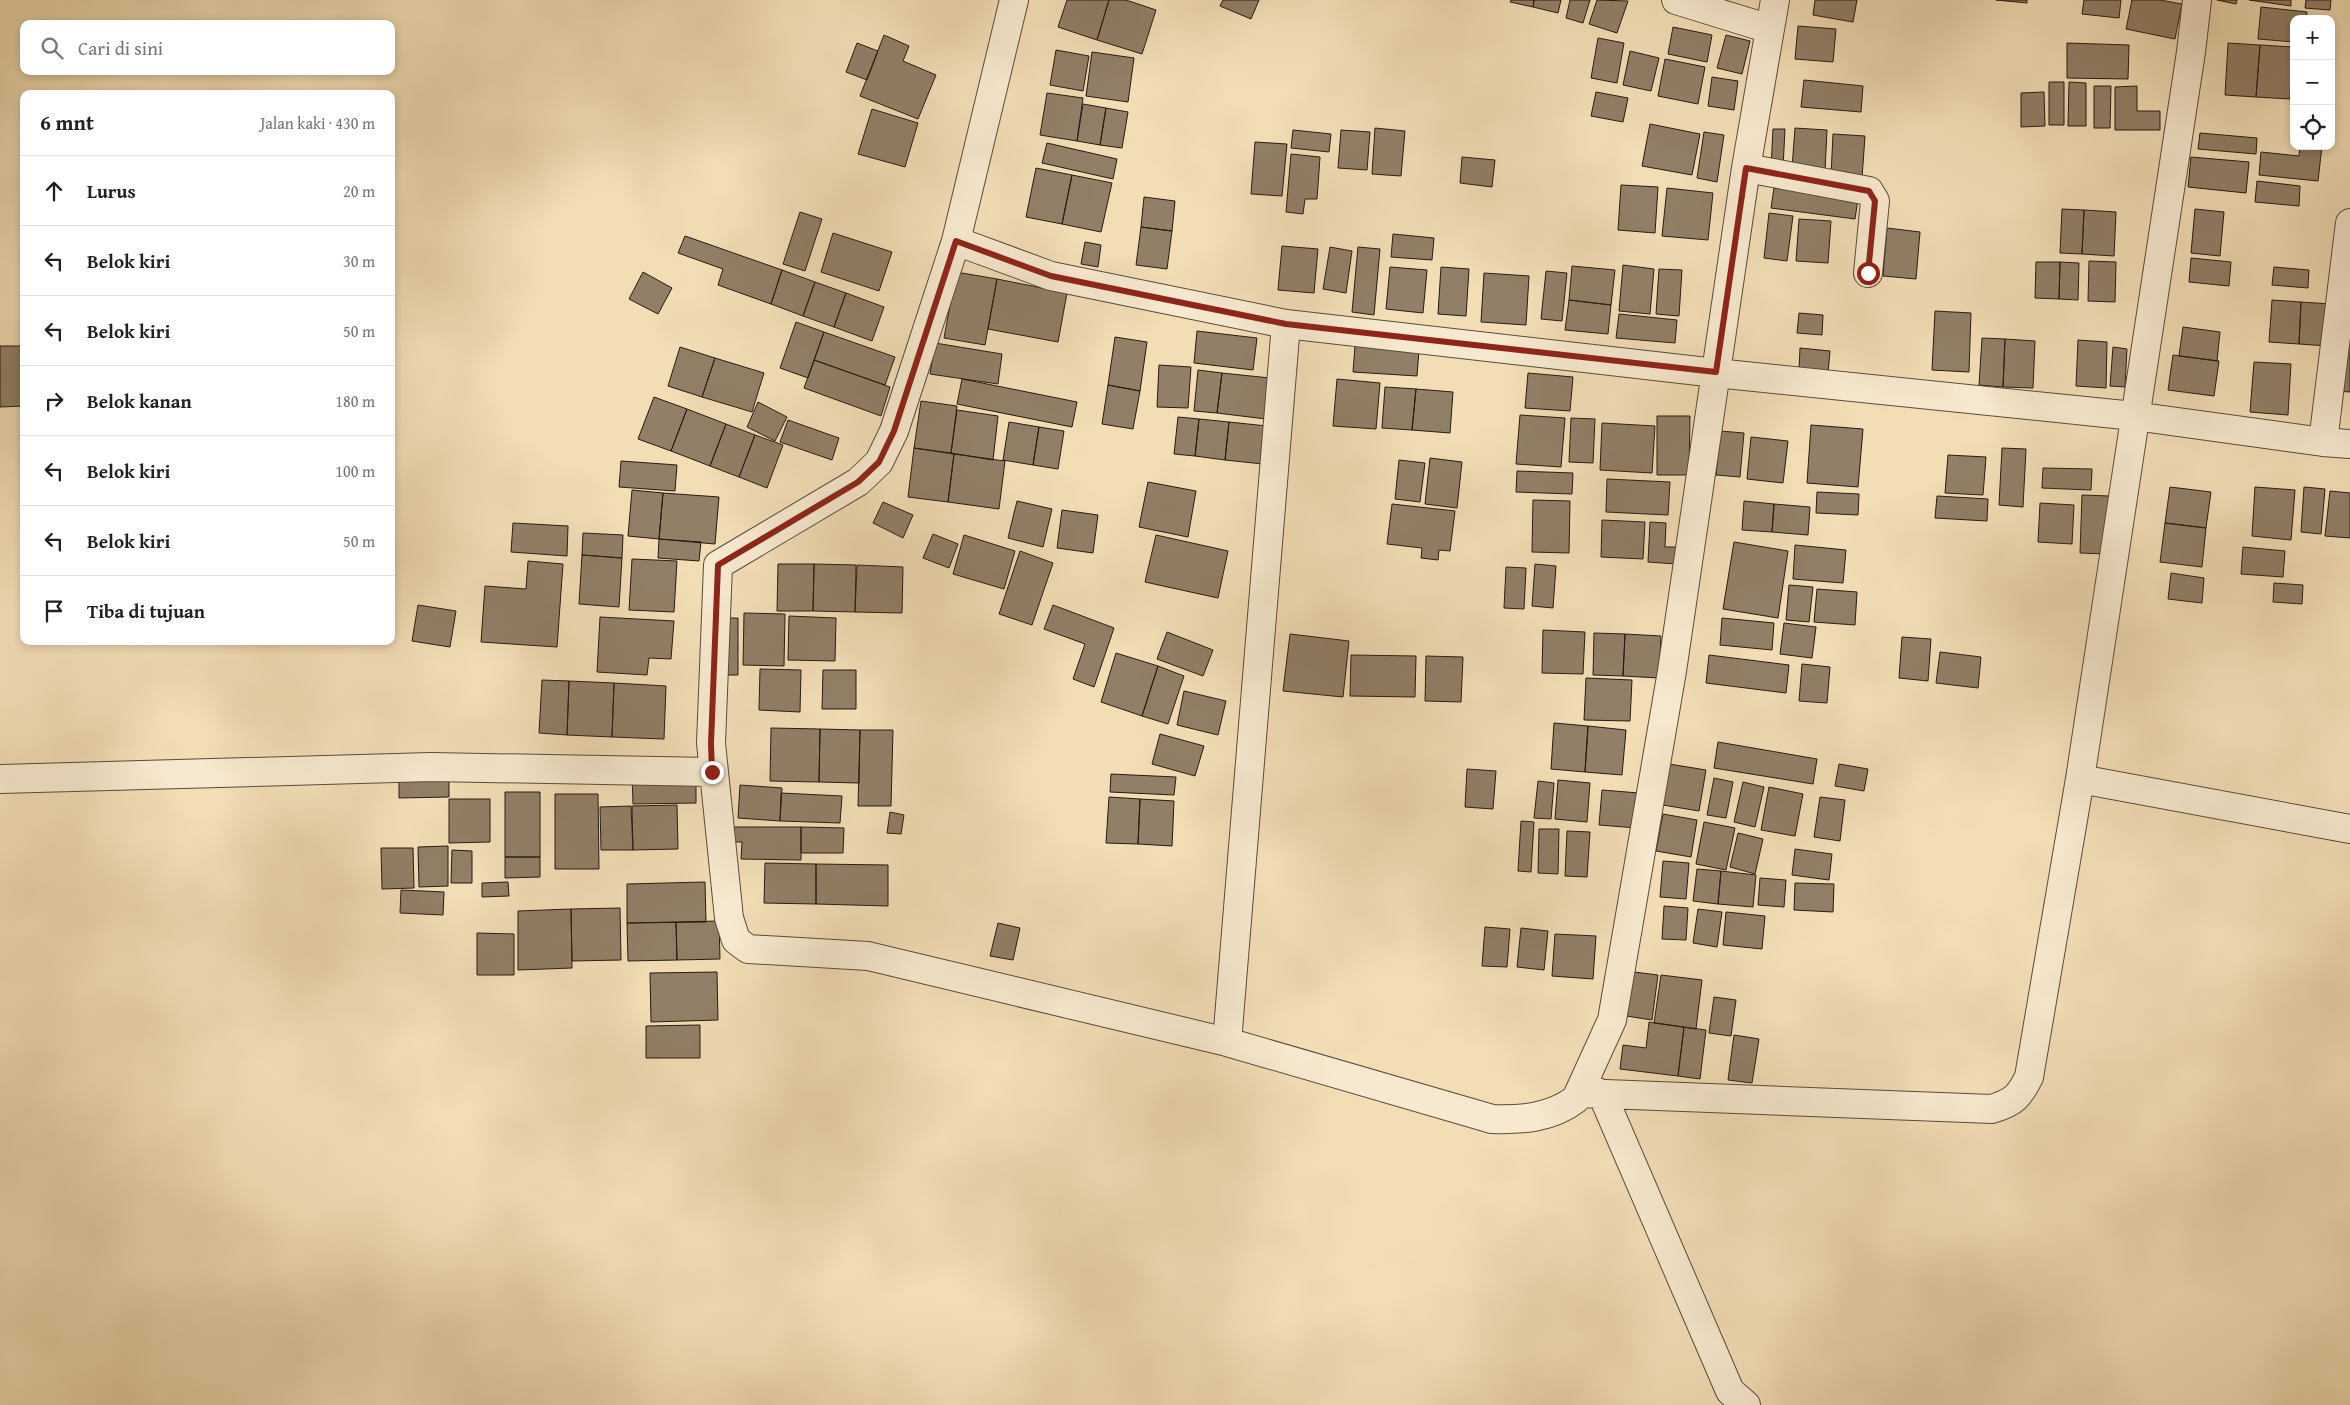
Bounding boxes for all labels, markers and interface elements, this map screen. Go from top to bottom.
map controls [2290,15,2335,150]
button: + [2290,15,2335,60]
search box [20,20,395,75]
icon: search [38,34,66,62]
text: Cari di sini [78,34,163,62]
button: − [2290,60,2335,105]
button: locate [2290,105,2335,150]
text: 6 mnt [40,107,94,138]
text: Jalan kaki · 430 m [260,111,375,135]
icon: ahead [40,177,68,205]
text: Lurus [87,177,136,205]
text: 20 m [343,179,375,203]
icon: left [40,247,68,275]
text: Belok kiri [87,247,170,275]
text: 30 m [343,249,375,273]
route start [1857,262,1880,285]
icon: left [40,317,68,345]
text: Belok kiri [87,317,170,345]
text: 50 m [343,319,375,343]
icon: right [40,387,68,415]
text: Belok kanan [87,387,192,415]
text: 180 m [335,389,375,413]
icon: left [40,457,68,485]
text: Belok kiri [87,457,170,485]
text: 100 m [335,459,375,483]
icon: left [40,527,68,555]
text: Belok kiri [87,527,170,555]
text: 50 m [343,529,375,553]
icon: arrive [40,597,68,625]
text: Tiba di tujuan [87,597,205,625]
route end [701,761,724,784]

